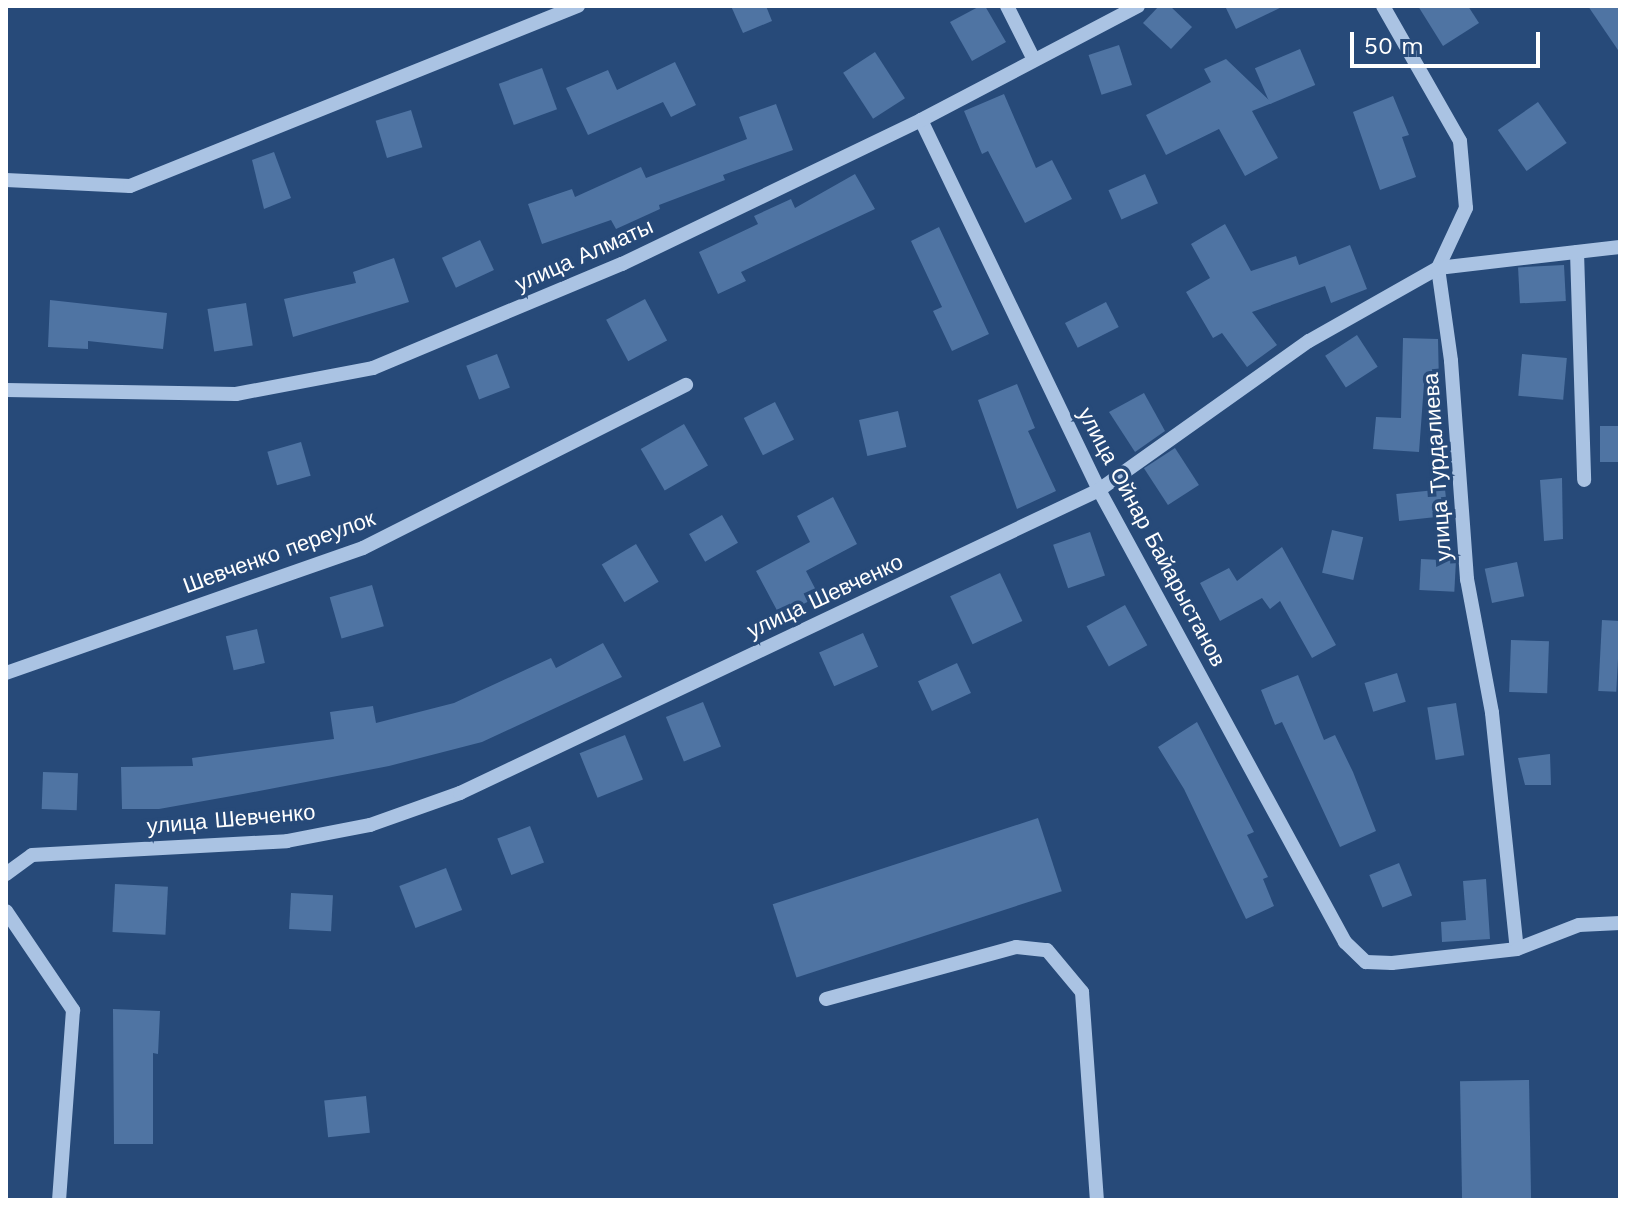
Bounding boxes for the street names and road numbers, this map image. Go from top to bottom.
street label: улица Алматы [511,213,657,297]
street label: улица Турдалиева [1417,372,1457,562]
street label: улица Ойнар Байарыстанов [1072,403,1232,671]
street label: Шевченко переулок [179,505,379,599]
street label: улица Шевченко [743,548,907,644]
street label: улица Шевченко [146,798,316,840]

